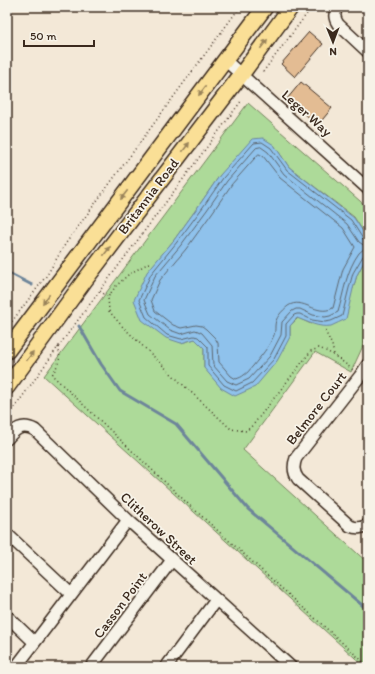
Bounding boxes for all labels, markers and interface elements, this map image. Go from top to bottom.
scale bar [24,22,94,48]
north arrow [313,22,353,62]
text: 50 m [30,29,56,43]
one-way arrow [260,38,268,49]
text: N [329,45,337,58]
one-way arrow [197,86,206,97]
street label: Leger Way [278,86,336,141]
one-way arrow [181,142,190,153]
street label: Britannia Road [114,155,183,238]
one-way arrow [119,190,128,201]
one-way arrow [103,245,111,256]
one-way arrow [41,294,50,305]
one-way arrow [26,350,34,361]
street label: Belmore Court [283,368,350,448]
street label: Clitherow Street [117,489,200,568]
street label: Casson Point [90,569,151,642]

